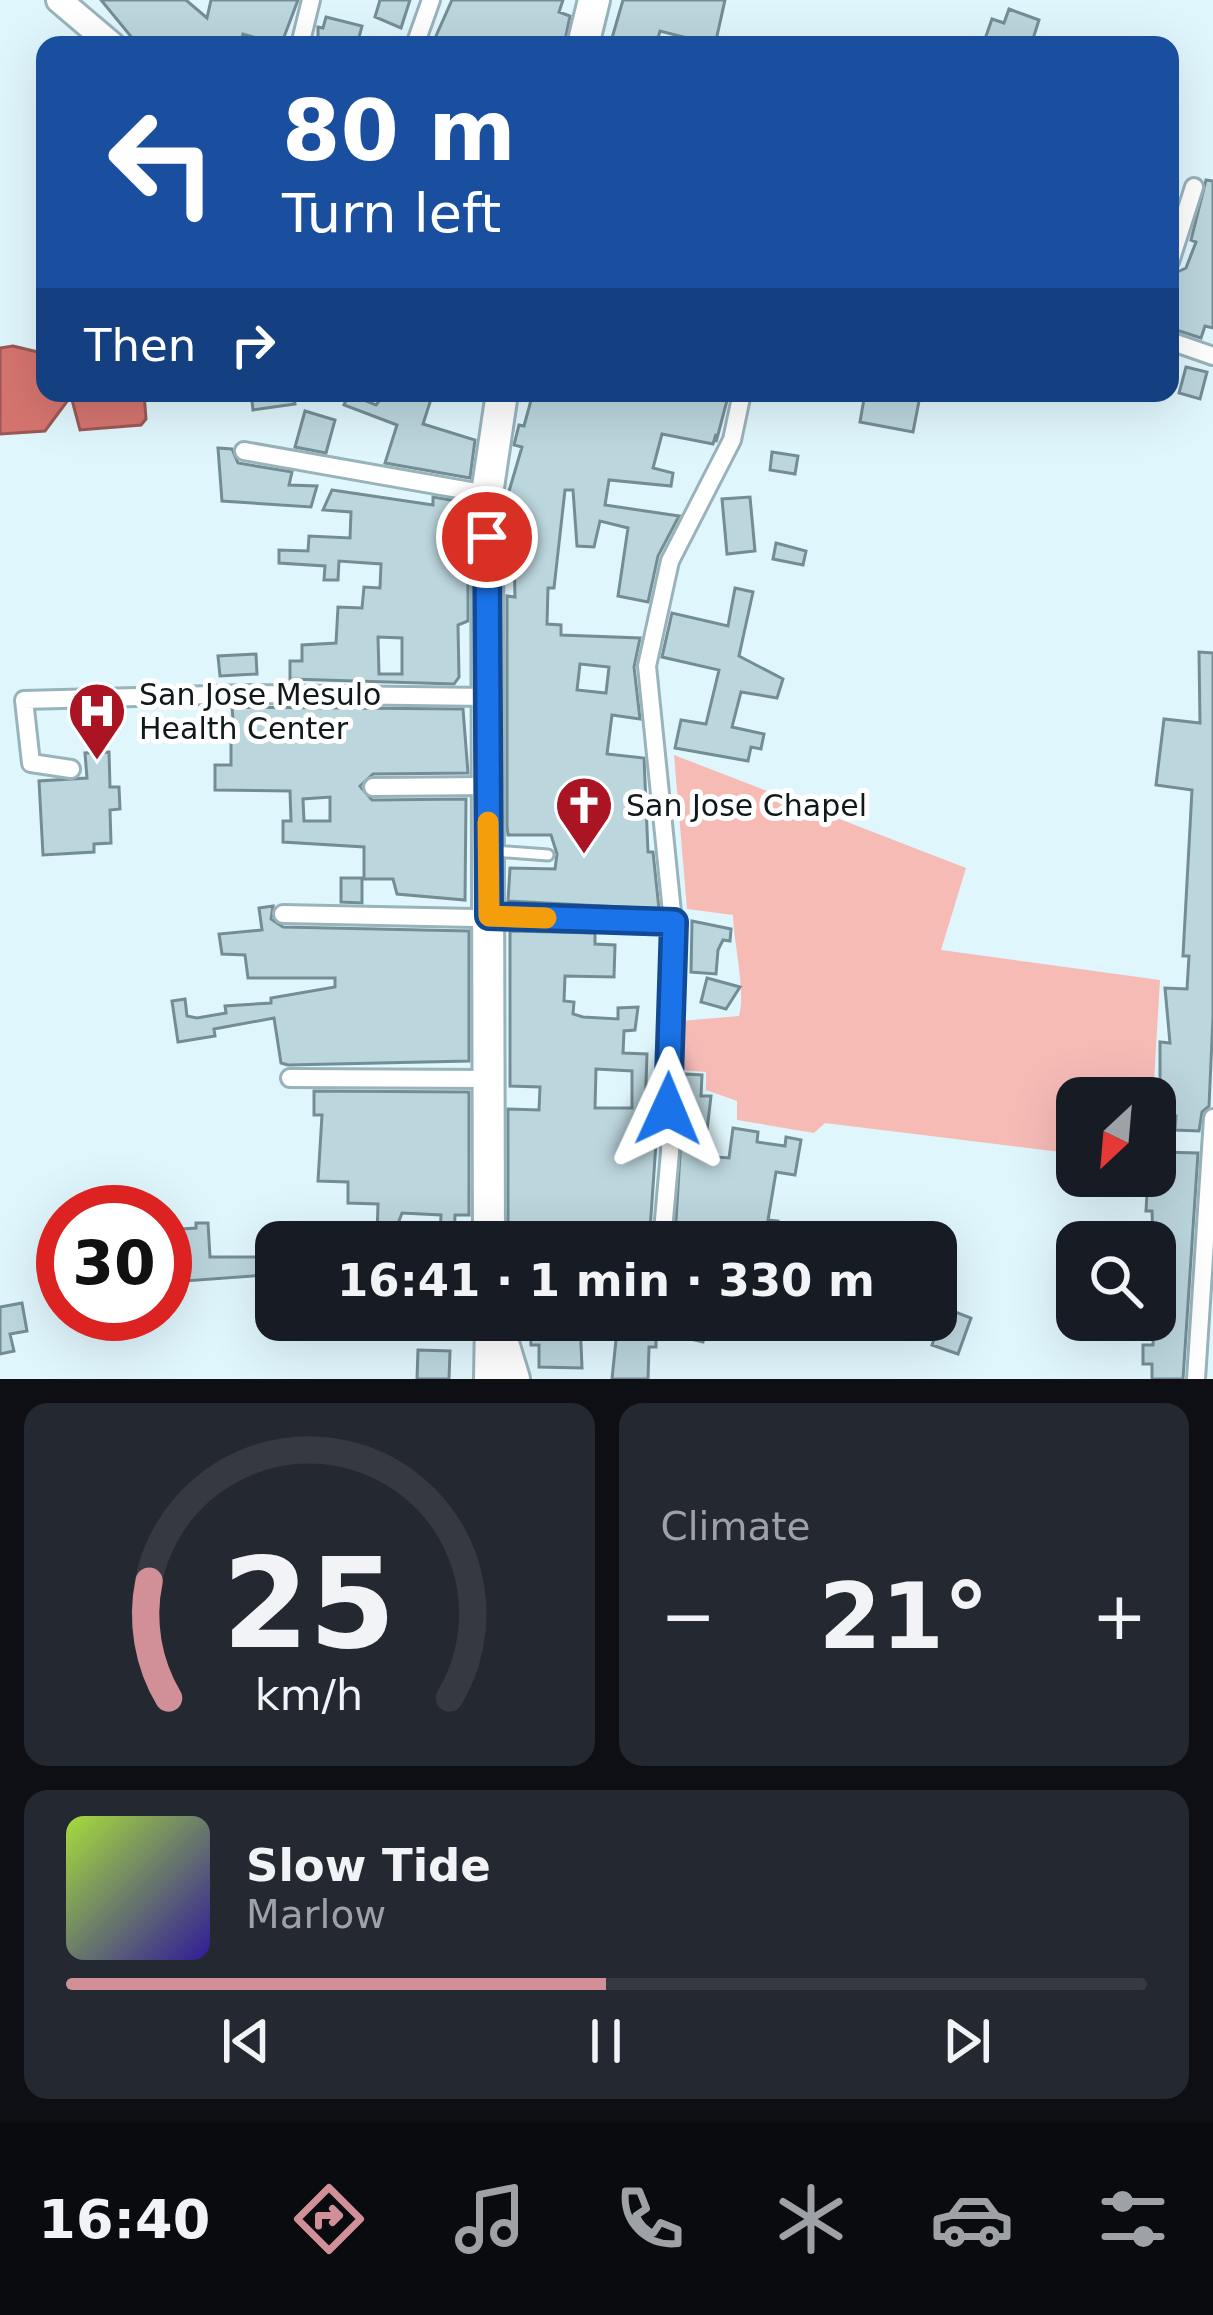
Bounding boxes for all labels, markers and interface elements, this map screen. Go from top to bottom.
text: 80 m [282,82,516,180]
icon: left [84,84,240,240]
text: Turn left [282,182,501,245]
icon: right [220,312,286,378]
text: Then [84,319,196,372]
pin [436,486,538,588]
icon: arrive [454,504,520,570]
place label: San Jose Mesulo Health Center [139,677,381,746]
hospital icon: San Jose Mesulo Health Center [66,680,128,762]
church icon: San Jose Chapel [553,774,615,856]
place label: San Jose Chapel [626,788,867,823]
position arrow [605,1046,731,1172]
north arrow [1056,1077,1176,1197]
map controls [1056,1077,1176,1341]
speed limit sign: 30 [36,1185,192,1341]
button: search [1056,1221,1176,1341]
text: 16:41 · 1 min · 330 m [337,1254,875,1307]
text: Climate [661,1504,811,1549]
text: 25 [222,1531,396,1676]
text: 21° [819,1564,989,1669]
text: − [661,1578,716,1655]
text: + [1092,1578,1147,1655]
text: km/h [255,1669,363,1719]
text: Slow Tide [246,1839,491,1892]
text: Marlow [246,1892,386,1937]
icon: previous [213,2008,279,2074]
icon: pause [573,2008,639,2074]
icon: next [934,2008,1000,2074]
icon: directions [287,2177,371,2261]
icon: music [448,2177,532,2261]
icon: phone [608,2177,692,2261]
icon: climate [769,2177,853,2261]
icon: car [930,2177,1014,2261]
icon: filters [1091,2177,1175,2261]
text: 16:40 [38,2188,210,2251]

